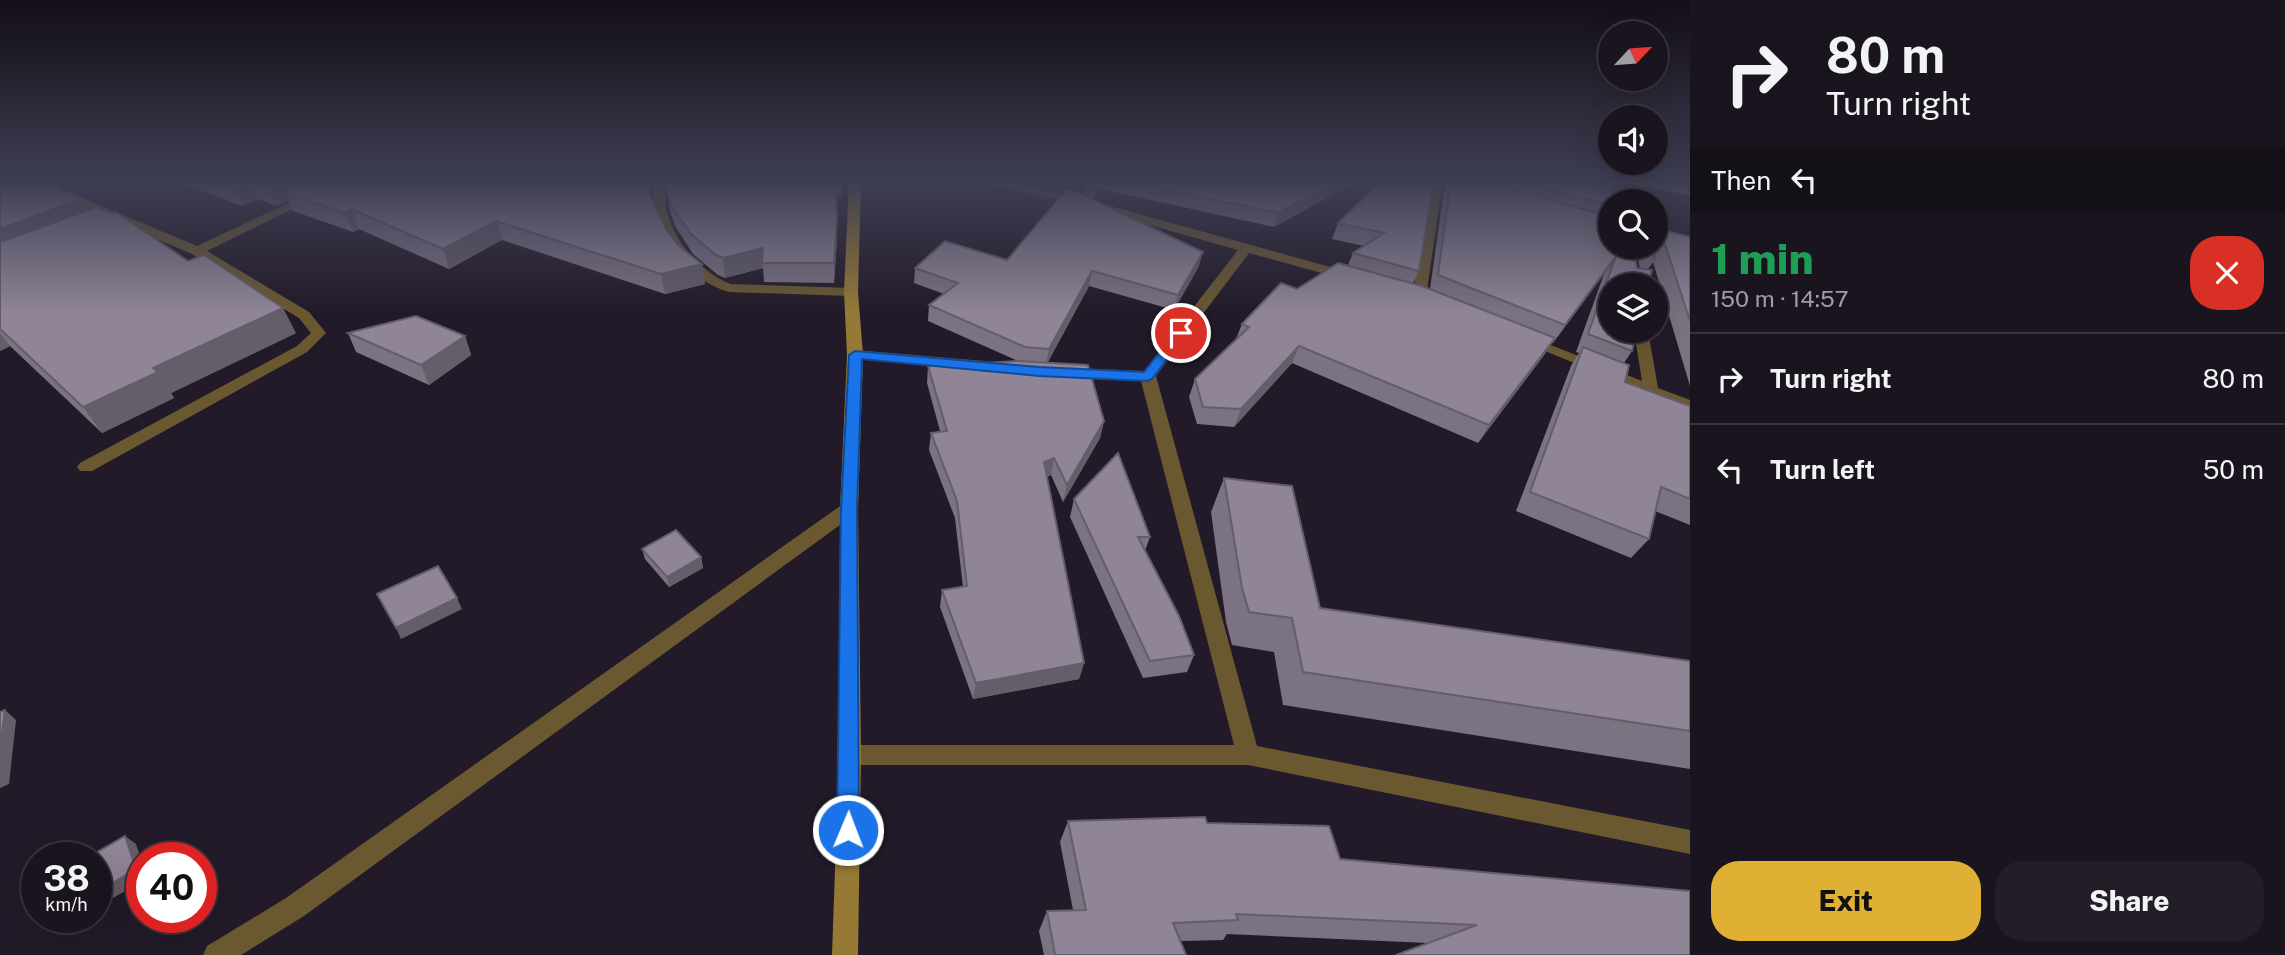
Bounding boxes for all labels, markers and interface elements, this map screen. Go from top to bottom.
north arrow [1598,21,1668,91]
map controls [1598,21,1668,343]
text: 80 m [1826,26,1945,84]
icon: right [1711,28,1802,119]
text: Turn right [1826,85,1971,122]
button: sound [1598,105,1668,175]
icon: left [1785,161,1823,199]
text: Then [1711,165,1771,196]
button: search [1598,189,1668,259]
text: 1 min [1711,234,1814,283]
button: close [2190,236,2264,310]
button: layers [1598,273,1668,343]
text: 150 m · 14:57 [1711,285,1849,312]
pin [1151,303,1211,363]
icon: arrive [1162,314,1200,352]
icon: right [1711,360,1749,398]
text: Turn right [1770,363,1892,394]
text: 80 m [2203,363,2264,394]
icon: left [1711,451,1749,489]
text: Turn left [1770,454,1875,485]
text: 50 m [2203,454,2264,485]
position arrow [811,793,885,867]
speed limit sign: 40 [126,842,217,933]
text: 38 [43,858,90,899]
button: Exit [1711,861,1981,941]
button: Share [1995,861,2264,941]
text: km/h [45,894,88,915]

